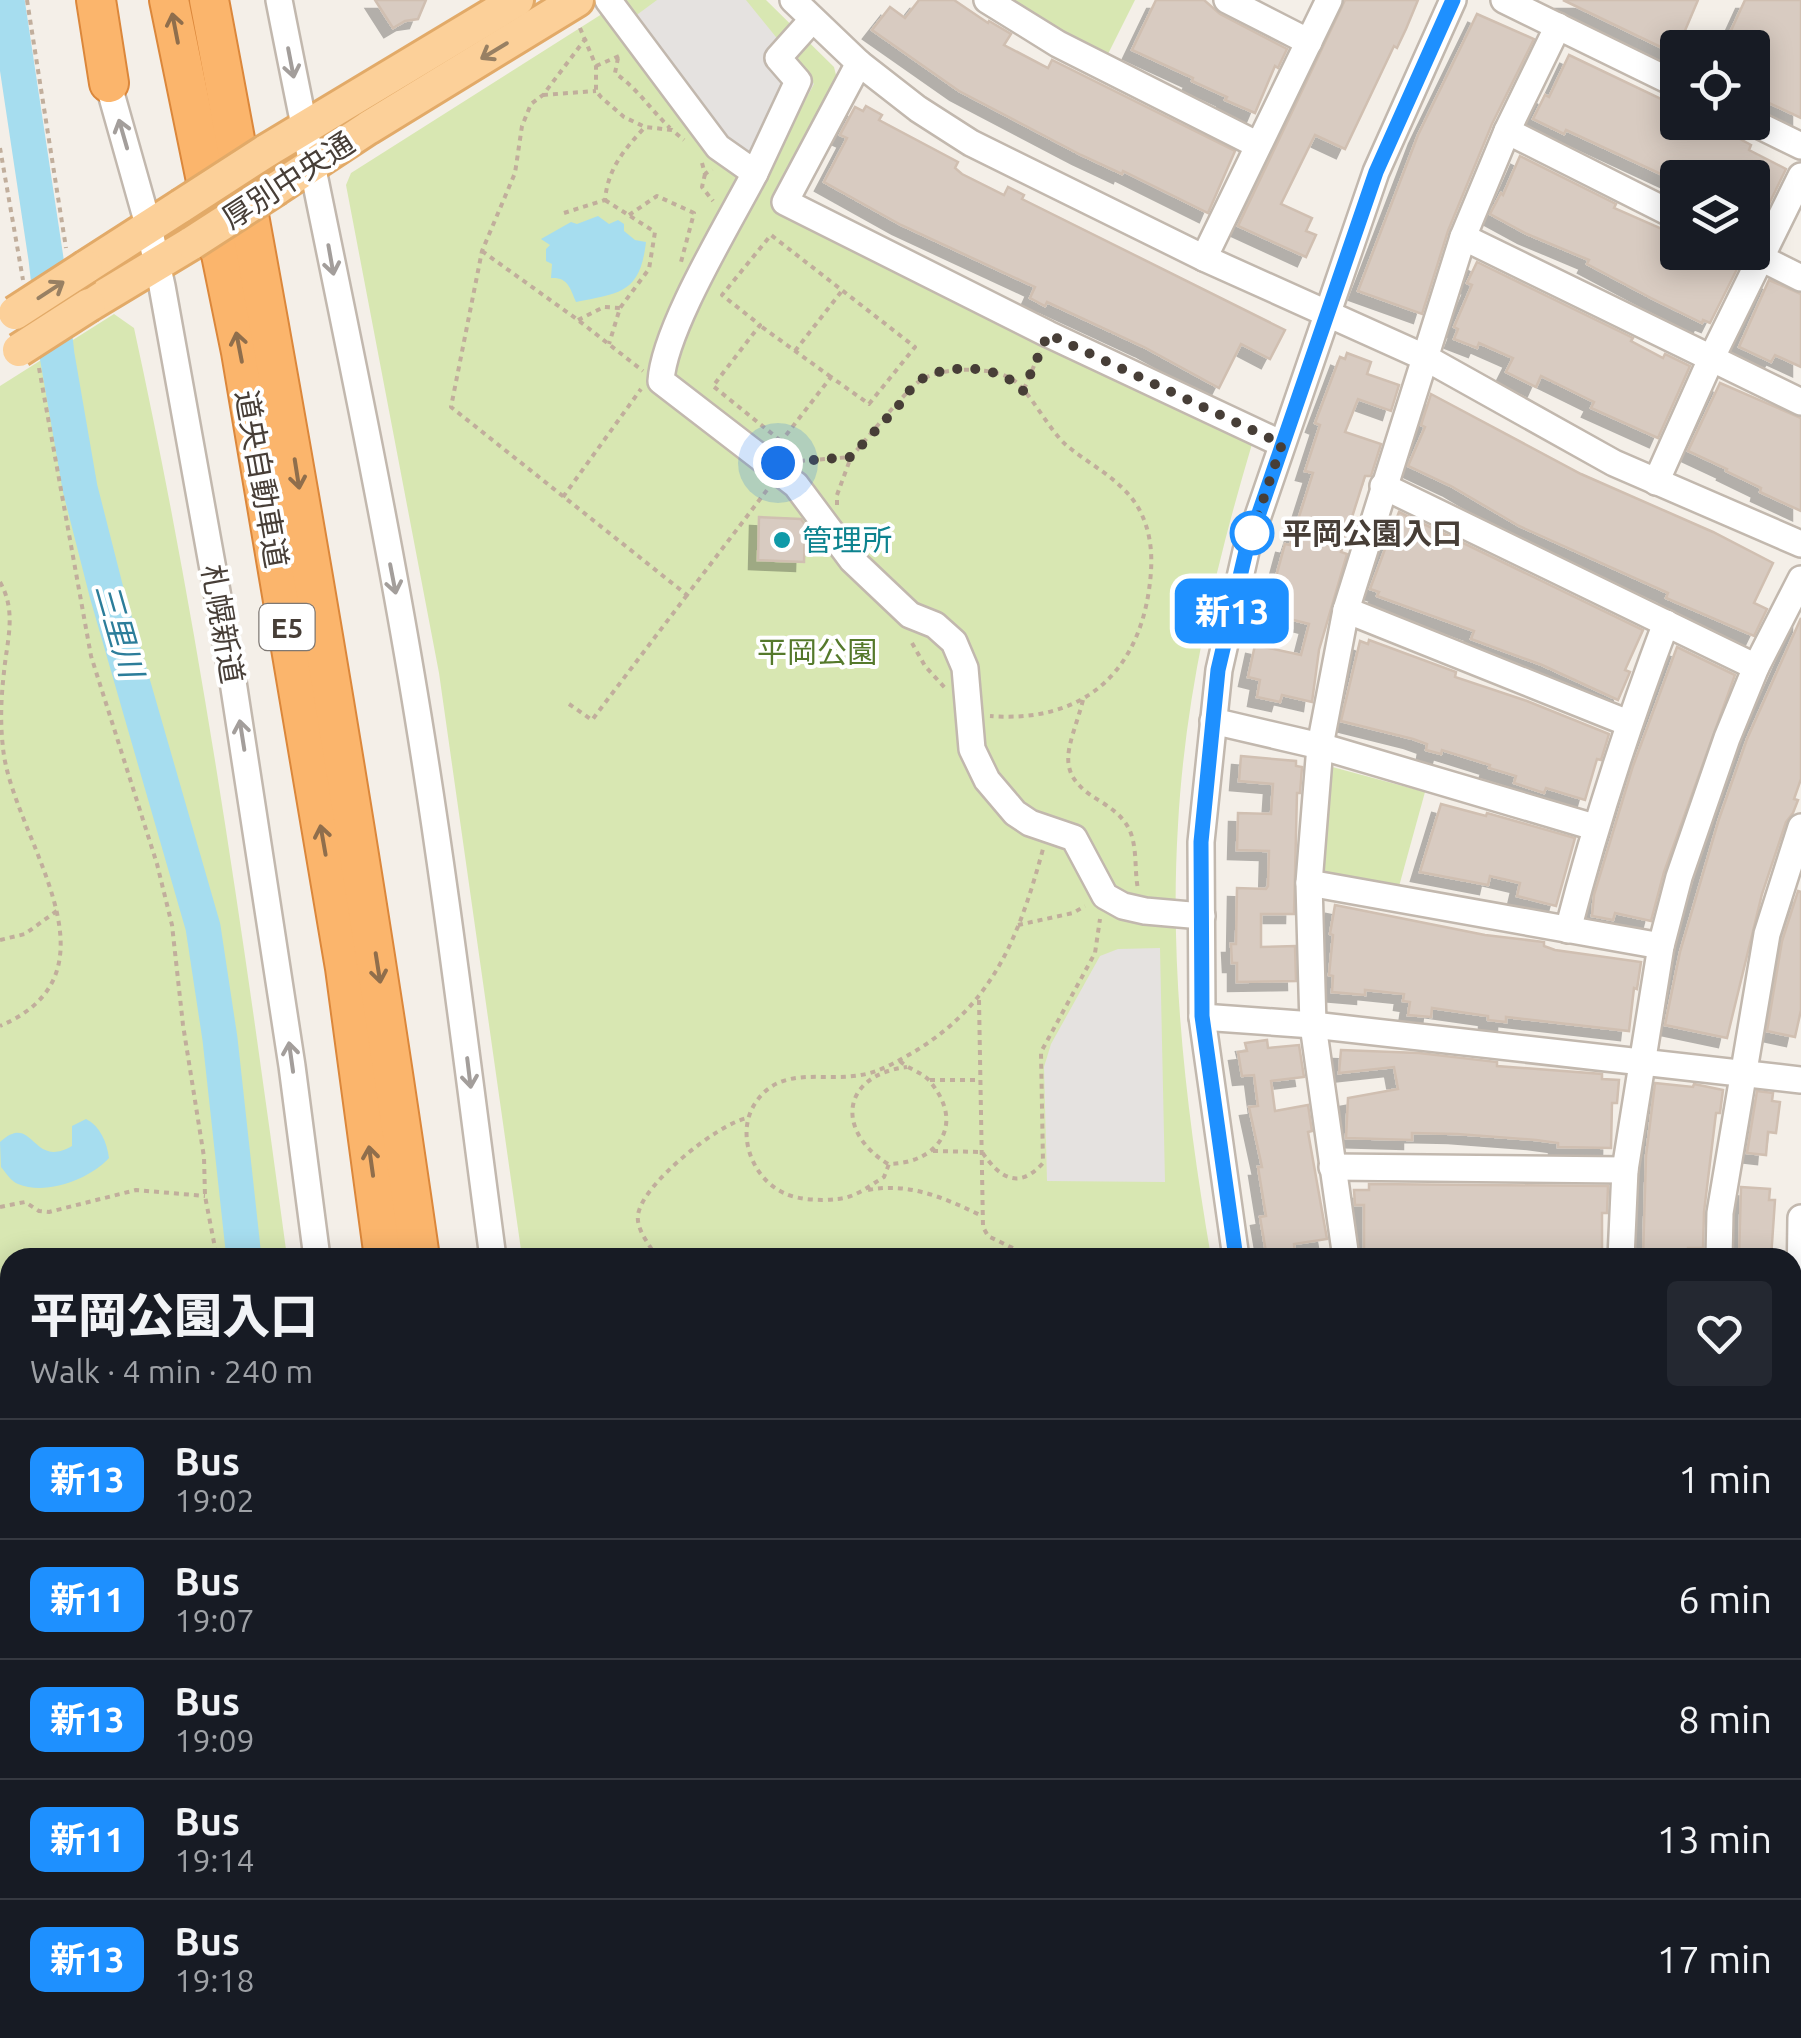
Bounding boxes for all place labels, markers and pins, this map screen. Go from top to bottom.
marker: 平岡公園入口 [1231,512,1273,554]
place label: 平岡公園入口 [1282,516,1462,550]
place label: 管理所 [802,523,892,557]
marker: 管理所 [771,529,793,551]

